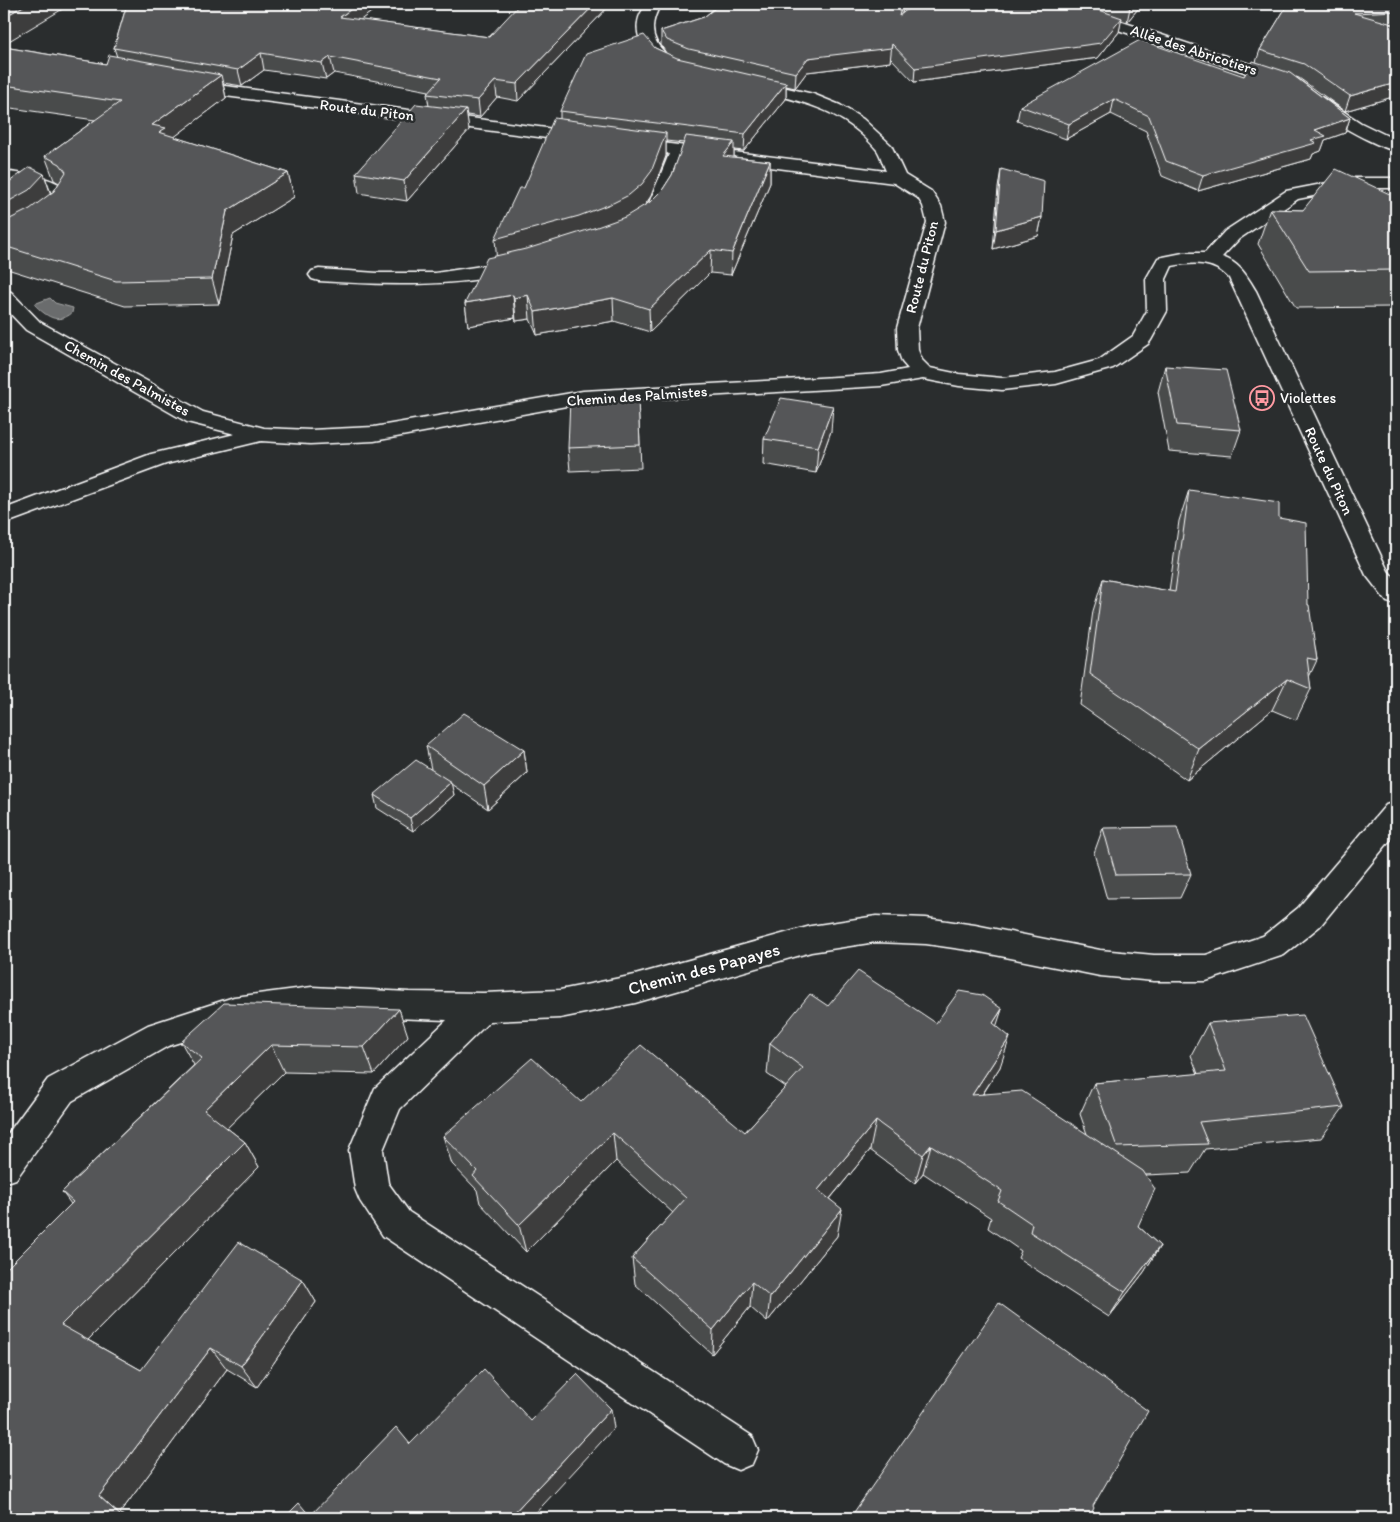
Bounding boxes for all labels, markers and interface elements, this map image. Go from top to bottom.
street label: Allée des Abricotiers [1128,21,1260,79]
street label: Route du Piton [319,95,416,125]
street label: Route du Piton [902,218,942,315]
street label: Chemin des Palmistes [61,336,193,420]
street label: Chemin des Palmistes [566,382,708,410]
bus stop icon: Violettes [1249,385,1275,411]
place label: Violettes [1280,389,1337,407]
street label: Route du Piton [1301,424,1357,518]
street label: Chemin des Papayes [626,938,782,1000]

